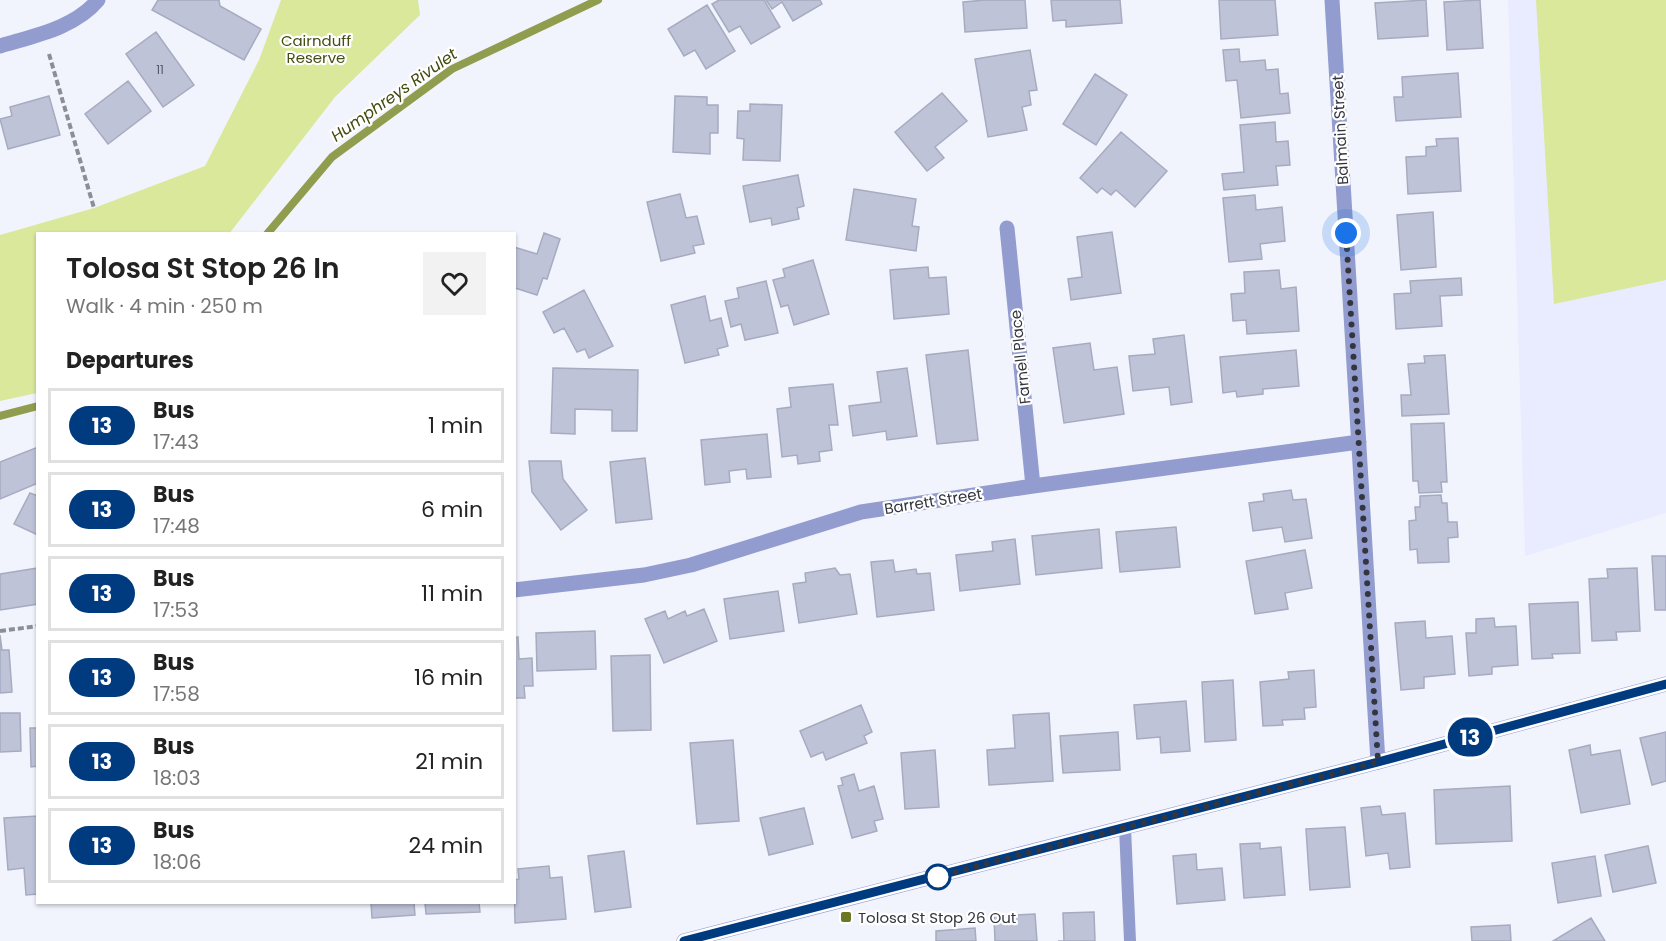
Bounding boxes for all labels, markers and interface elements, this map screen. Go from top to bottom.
park label: Cairnduff Reserve [281,30,351,68]
water label: Humphreys Rivulet [326,42,463,147]
house number: 11 [156,61,164,78]
street label: Balmain Street [1327,75,1353,185]
your location [1331,218,1361,248]
text: Tolosa St Stop 26 In [66,249,340,288]
button: heart [423,252,486,315]
text: Walk · 4 min · 250 m [66,292,263,320]
street label: Farnell Place [1005,309,1035,405]
text: Departures [66,345,194,376]
text: Bus [153,395,195,426]
text: 1 min [428,410,483,441]
text: 13 [92,411,112,440]
text: 17:43 [153,428,199,456]
text: Bus [153,479,195,510]
street label: Barrett Street [883,483,983,519]
text: 6 min [421,494,483,525]
text: 13 [92,495,112,524]
text: 17:48 [153,512,200,540]
text: Bus [153,563,195,594]
text: 11 min [421,578,483,609]
text: 13 [92,579,112,608]
text: 17:53 [153,596,199,624]
text: Bus [153,647,195,678]
text: 16 min [414,662,483,693]
text: 13 [92,663,112,692]
text: 17:58 [153,680,200,708]
line badge: 13 [1443,718,1497,756]
text: 13 [1460,723,1480,752]
text: Bus [153,731,195,762]
text: 21 min [415,746,483,777]
text: 13 [92,747,112,776]
text: 18:03 [153,764,201,792]
text: Bus [153,815,195,846]
text: 24 min [408,830,483,861]
text: 13 [92,831,112,860]
text: 18:06 [153,848,202,876]
unlabelled marker [925,864,951,890]
place label: Tolosa St Stop 26 Out [858,907,1016,928]
marker: Tolosa St Stop 26 Out [839,910,853,924]

